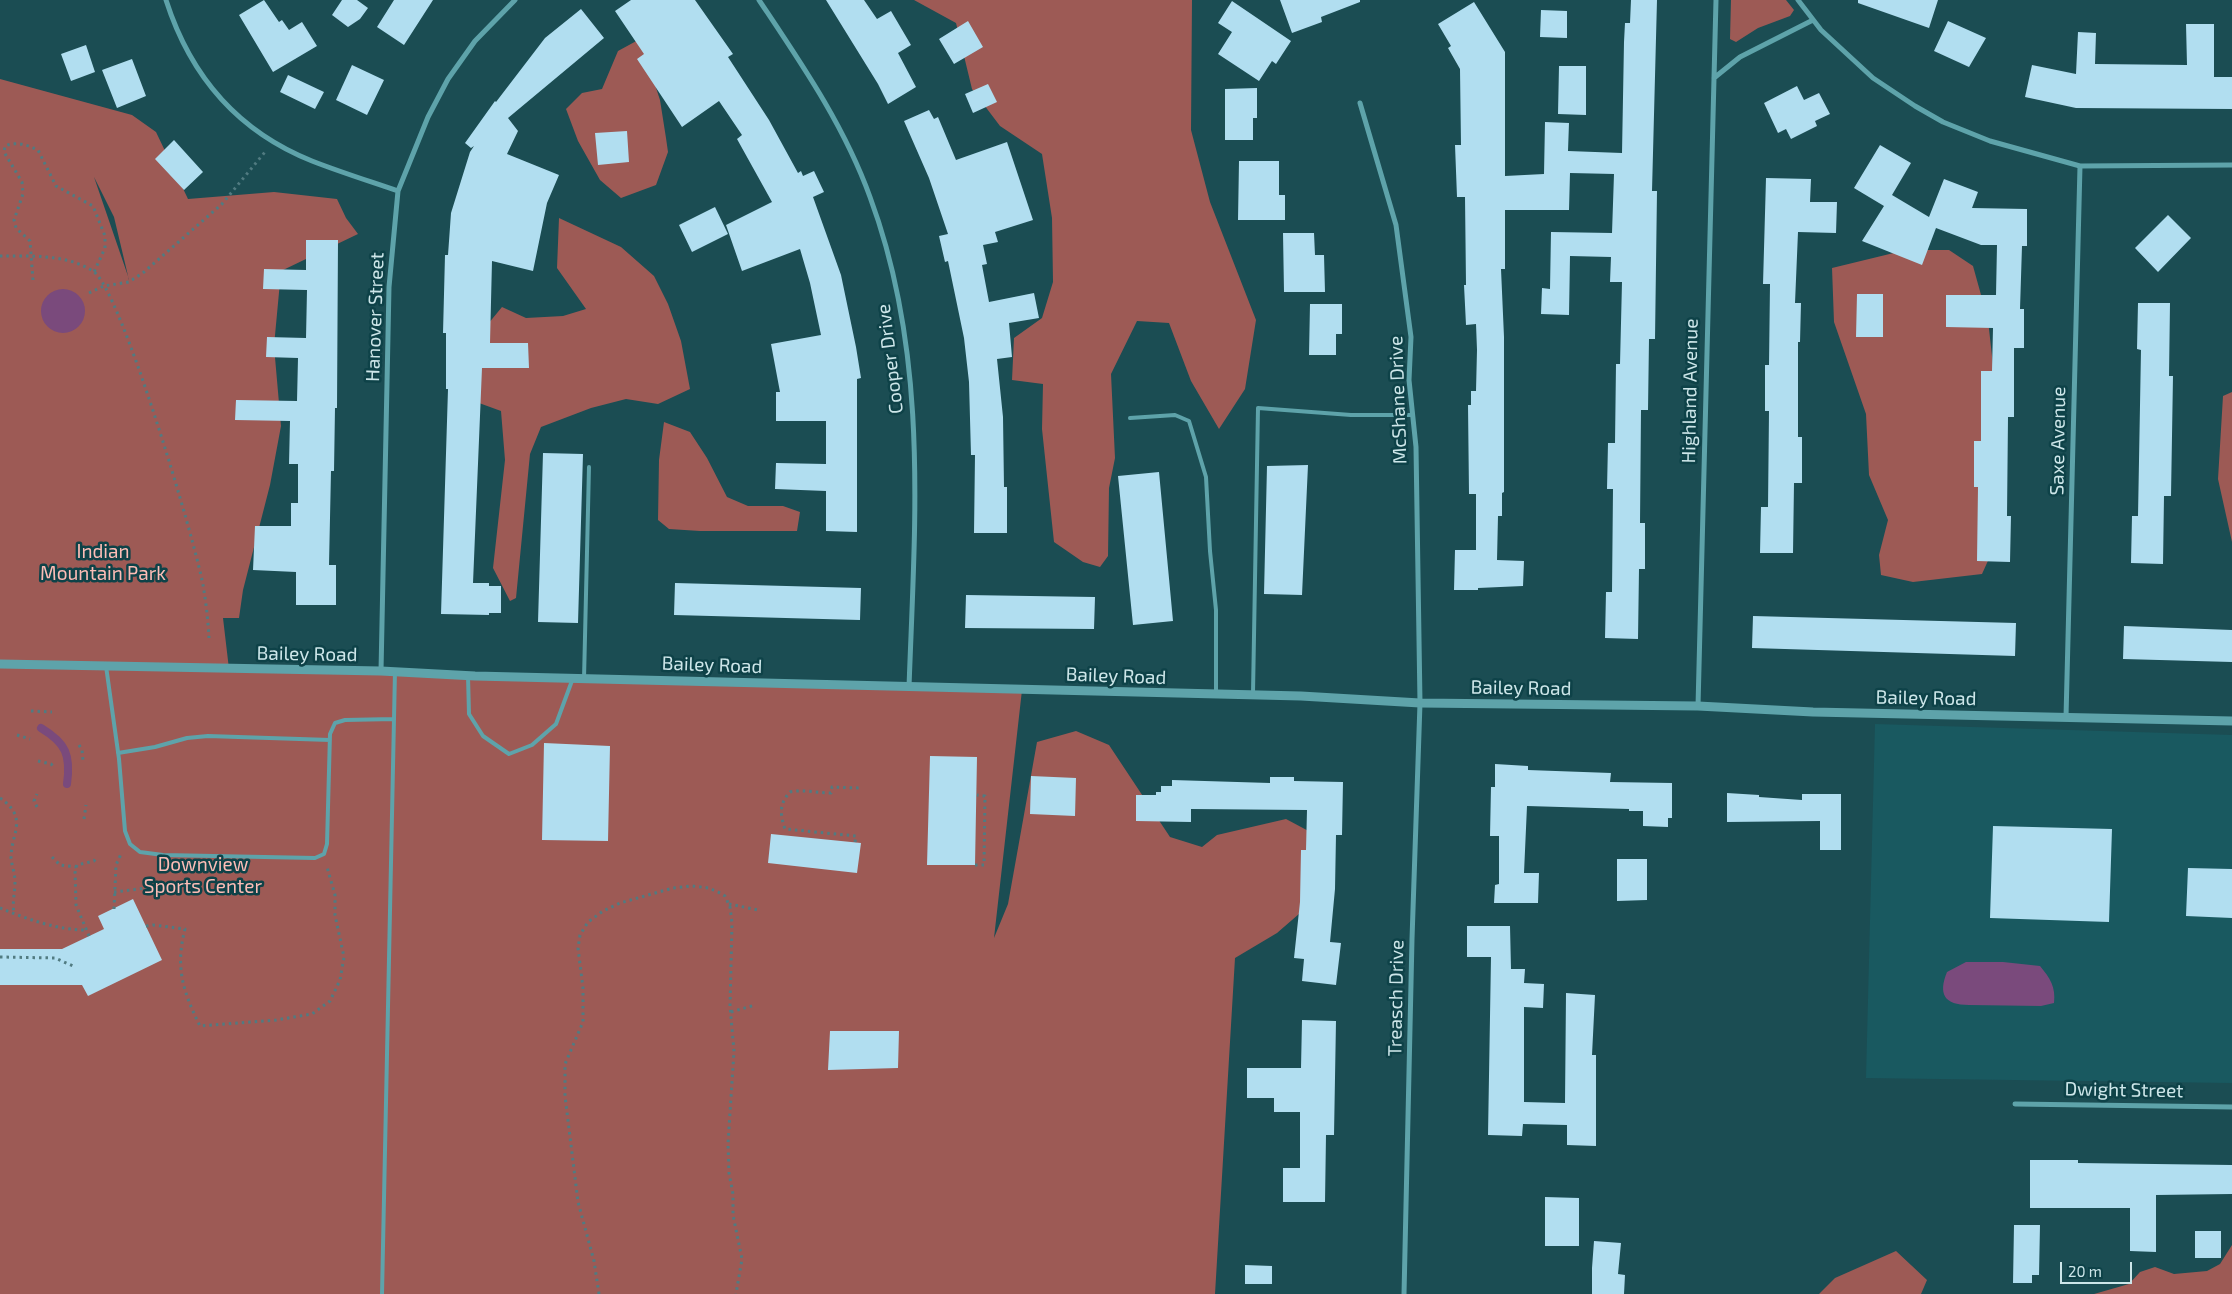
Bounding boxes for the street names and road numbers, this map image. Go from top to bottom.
street label: Hanover Street [361,252,389,382]
street label: Cooper Drive [872,303,908,415]
street label: Highland Avenue [1677,318,1703,464]
street label: McShane Drive [1384,335,1412,465]
street label: Saxe Avenue [2046,386,2070,496]
street label: Bailey Road [256,642,358,666]
street label: Bailey Road [661,652,763,678]
street label: Bailey Road [1065,663,1167,689]
street label: Bailey Road [1470,676,1572,700]
street label: Bailey Road [1875,686,1977,710]
street label: Treasch Drive [1384,940,1408,1056]
street label: Dwight Street [2064,1078,2184,1102]

